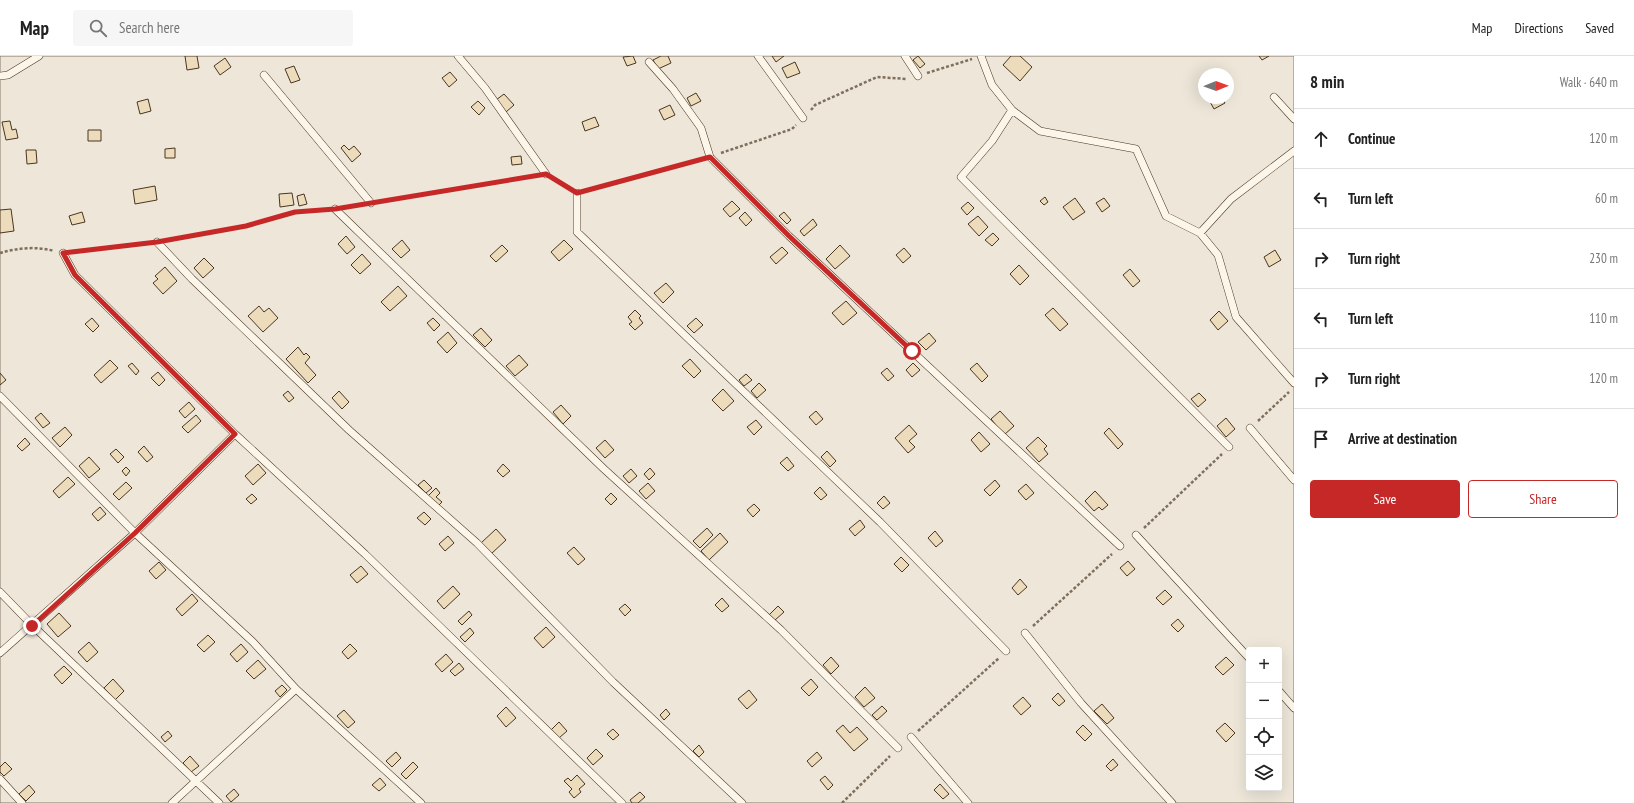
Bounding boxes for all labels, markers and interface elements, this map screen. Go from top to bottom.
search box [73,10,353,46]
text: Map [20,16,49,40]
icon: search [87,17,109,39]
text: Search here [119,18,180,37]
text: Map [1472,19,1492,37]
text: Directions [1514,19,1563,37]
text: Saved [1585,19,1614,37]
north arrow [1198,68,1234,104]
text: 8 min [1310,71,1344,93]
text: Walk · 640 m [1560,74,1618,91]
icon: ahead [1310,128,1332,150]
text: Continue [1348,129,1395,148]
text: 120 m [1589,130,1618,147]
icon: left [1310,188,1332,210]
text: Turn left [1348,189,1393,208]
text: 60 m [1595,190,1618,207]
icon: right [1310,248,1332,270]
text: Turn right [1348,249,1400,268]
text: 230 m [1589,250,1618,267]
icon: left [1310,308,1332,330]
text: Turn left [1348,309,1393,328]
text: 110 m [1589,310,1618,327]
route start [903,342,921,360]
icon: right [1310,368,1332,390]
text: Turn right [1348,369,1400,388]
text: 120 m [1589,370,1618,387]
icon: arrive [1310,428,1332,450]
text: Arrive at destination [1348,429,1457,448]
button: Save [1310,480,1460,518]
button: Share [1468,480,1618,518]
route end [23,617,41,635]
map controls [1246,647,1282,791]
button: + [1246,647,1282,683]
button: − [1246,683,1282,719]
button: locate [1246,719,1282,755]
button: layers [1246,755,1282,791]

